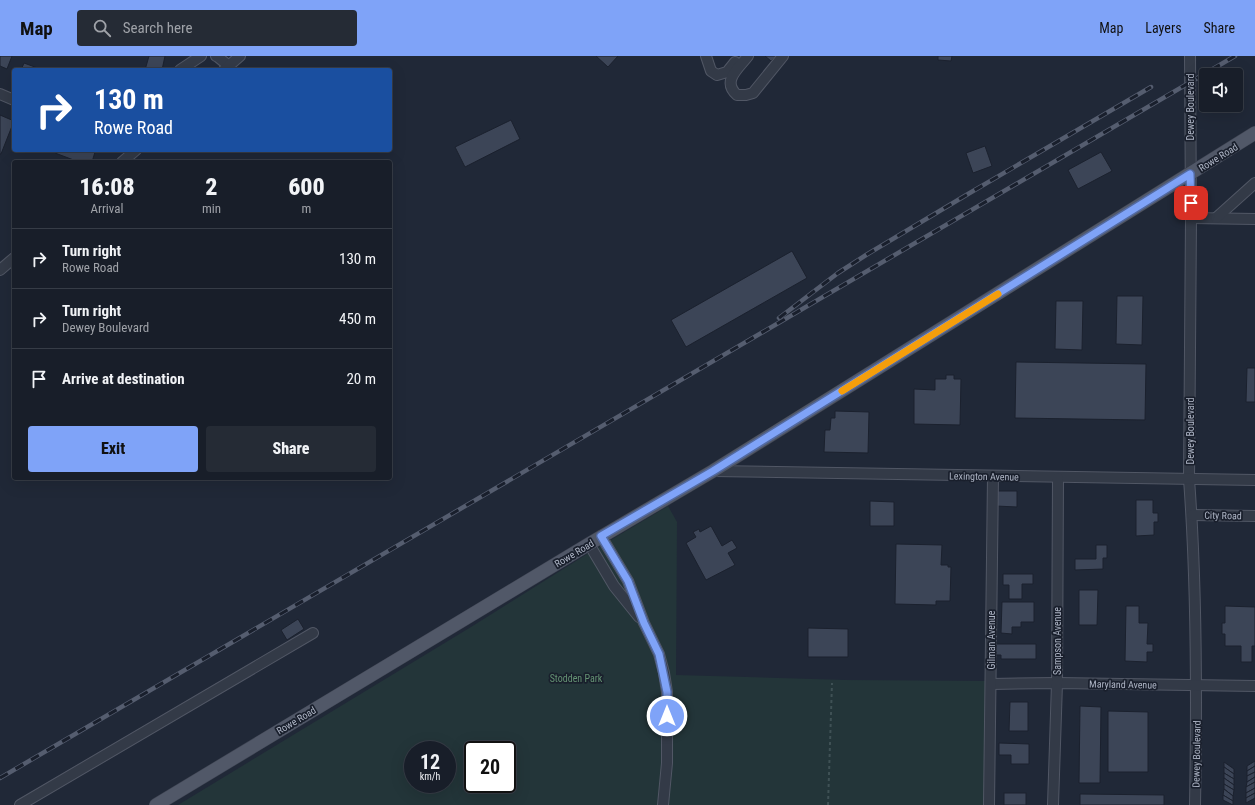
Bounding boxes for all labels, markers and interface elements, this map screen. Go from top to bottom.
search box [77,10,357,46]
text: Map [20,17,53,40]
icon: search [91,17,113,39]
text: Search here [123,19,193,37]
text: Map [1099,20,1123,36]
text: Layers [1145,20,1182,36]
text: Share [1204,20,1235,36]
map controls [1199,68,1243,112]
button: sound [1199,68,1243,112]
street label: Dewey Boulevard [1185,73,1196,141]
text: 130 m [94,83,164,116]
icon: right [28,84,80,136]
text: Rowe Road [94,117,173,138]
street label: Rowe Road [1197,141,1240,174]
text: 16:08 [79,173,135,201]
text: 2 [205,173,218,201]
text: 600 [288,173,325,201]
pin [1174,186,1208,220]
icon: arrive [1180,192,1202,214]
text: Arrival [90,201,124,216]
text: min [202,201,221,216]
text: m [302,201,311,216]
text: Turn right [62,242,121,260]
icon: right [28,248,50,270]
text: 130 m [339,250,376,268]
text: Rowe Road [62,260,119,275]
text: Turn right [62,302,121,320]
icon: right [28,308,50,330]
text: 450 m [339,310,376,328]
text: Dewey Boulevard [62,320,149,335]
icon: arrive [28,368,50,390]
text: Arrive at destination [62,370,185,388]
text: 20 m [346,370,376,388]
street label: Dewey Boulevard [1185,397,1196,465]
button: Exit [28,426,198,472]
button: Share [206,426,376,472]
street label: Lexington Avenue [949,470,1019,483]
street label: City Road [1204,510,1242,521]
street label: Rowe Road [553,537,596,569]
street label: Sampson Avenue [1052,607,1063,675]
street label: Gilman Avenue [986,610,997,669]
park label: Stodden Park [550,673,603,684]
street label: Maryland Avenue [1089,678,1157,691]
position arrow [646,695,688,737]
street label: Rowe Road [275,704,318,736]
street label: Dewey Boulevard [1190,720,1203,788]
speed limit sign: 20 [464,741,516,793]
text: 12 [420,750,440,774]
text: km/h [420,771,440,782]

